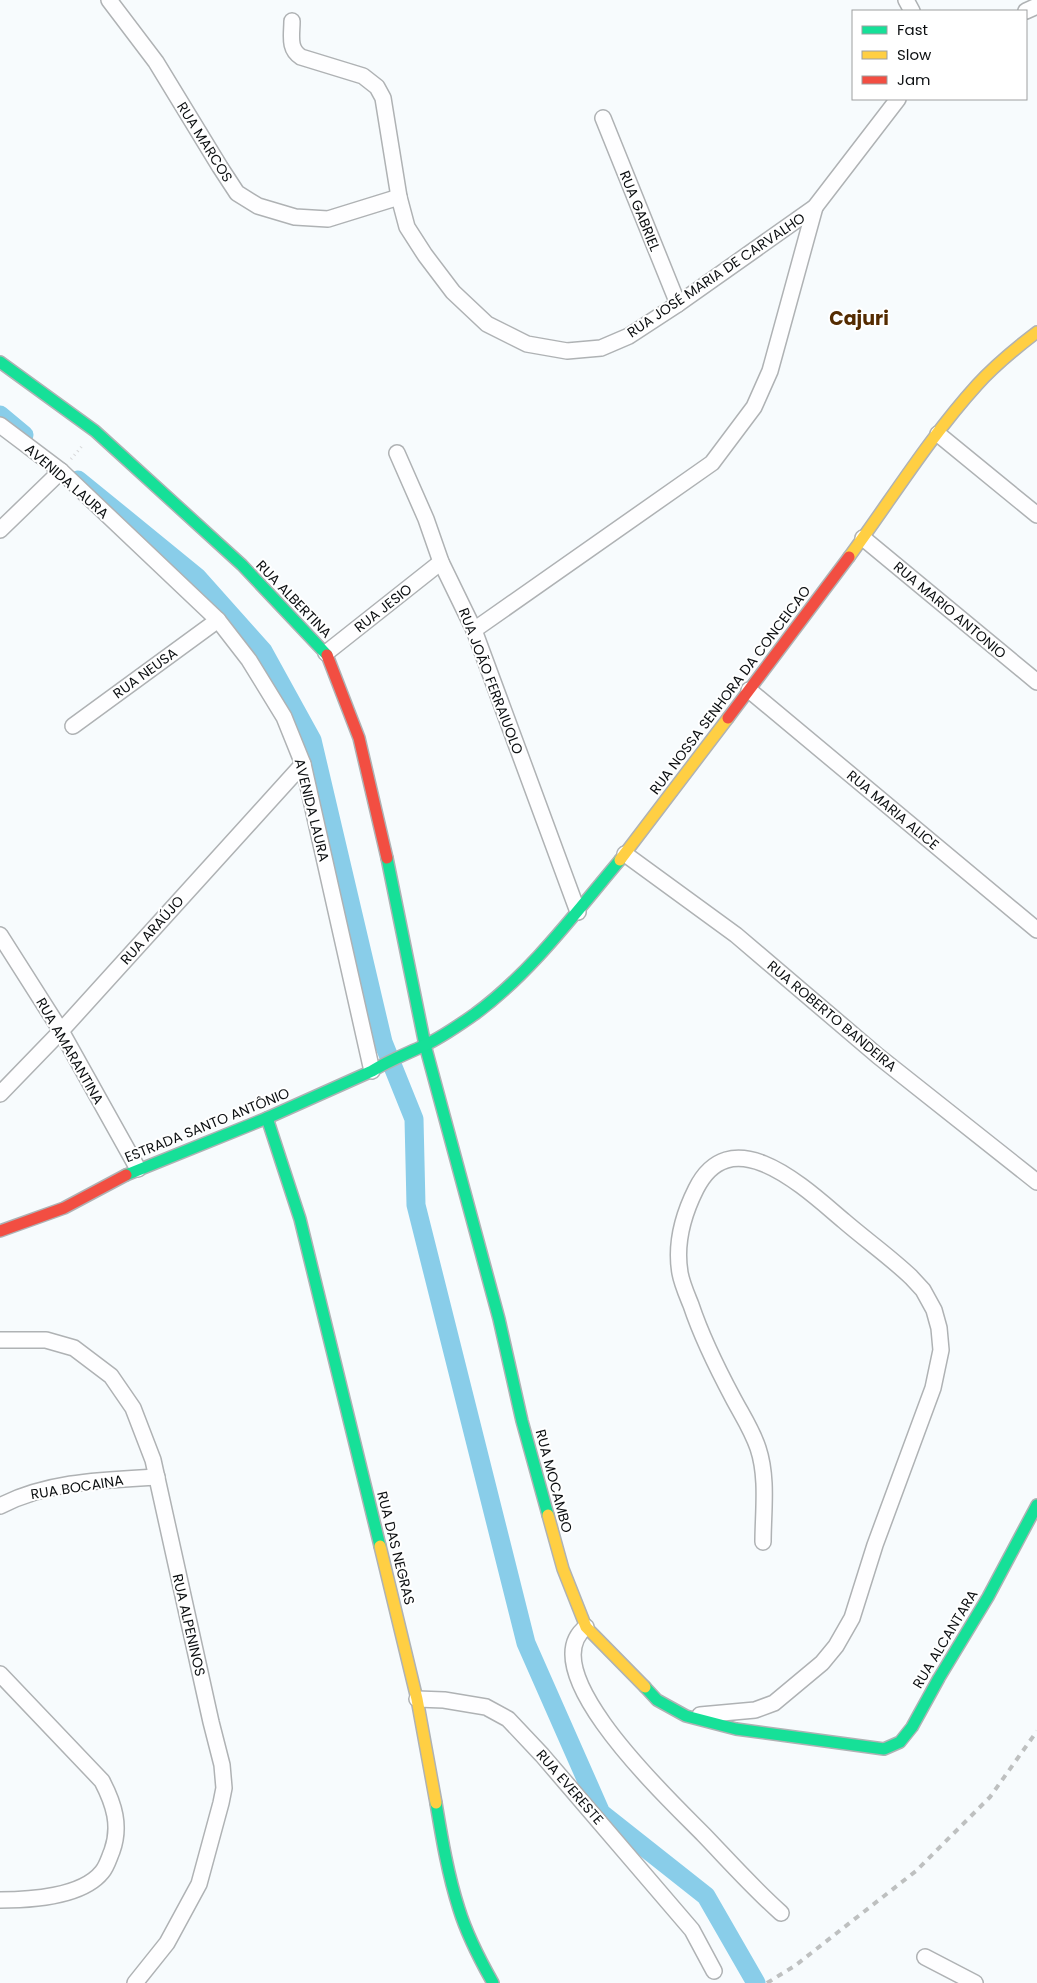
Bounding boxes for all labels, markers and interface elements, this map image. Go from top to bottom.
legend [852,10,1027,100]
text: Fast [897,19,928,40]
text: Slow [897,44,932,65]
text: Jam [897,69,931,90]
street label: RUA MARCOS [172,98,238,186]
street label: RUA GABRIEL [615,168,665,254]
street label: RUA JOSÉ MARIA DE CARVALHO [623,208,809,342]
district label: Cajuri [829,305,889,332]
street label: AVENIDA LAURA [21,439,113,523]
street label: RUA ALBERTINA [252,556,336,642]
street label: RUA MARIO ANTONIO [889,557,1011,663]
street label: RUA JESIO [350,579,416,637]
street label: RUA NOSSA SENHORA DA CONCEICAO [645,582,815,798]
street label: RUA JOÃO FERRAIUOLO [454,605,528,757]
street label: RUA NEUSA [109,643,181,703]
street label: AVENIDA LAURA [290,756,334,864]
street label: RUA MARIA ALICE [843,765,943,855]
street label: RUA ARAÚJO [116,891,188,969]
street label: RUA ROBERTO BANDEIRA [763,956,901,1076]
street label: RUA AMARANTINA [31,994,109,1108]
street label: ESTRADA SANTO ANTÔNIO [122,1083,292,1167]
street label: RUA MOCAMBO [531,1427,577,1535]
street label: RUA BOCAINA [29,1470,125,1504]
street label: RUA DAS NEGRAS [372,1489,420,1607]
street label: RUA ALPENINOS [168,1572,210,1678]
street label: RUA ALCANTARA [908,1586,982,1692]
street label: RUA EVERESTE [532,1745,608,1829]

